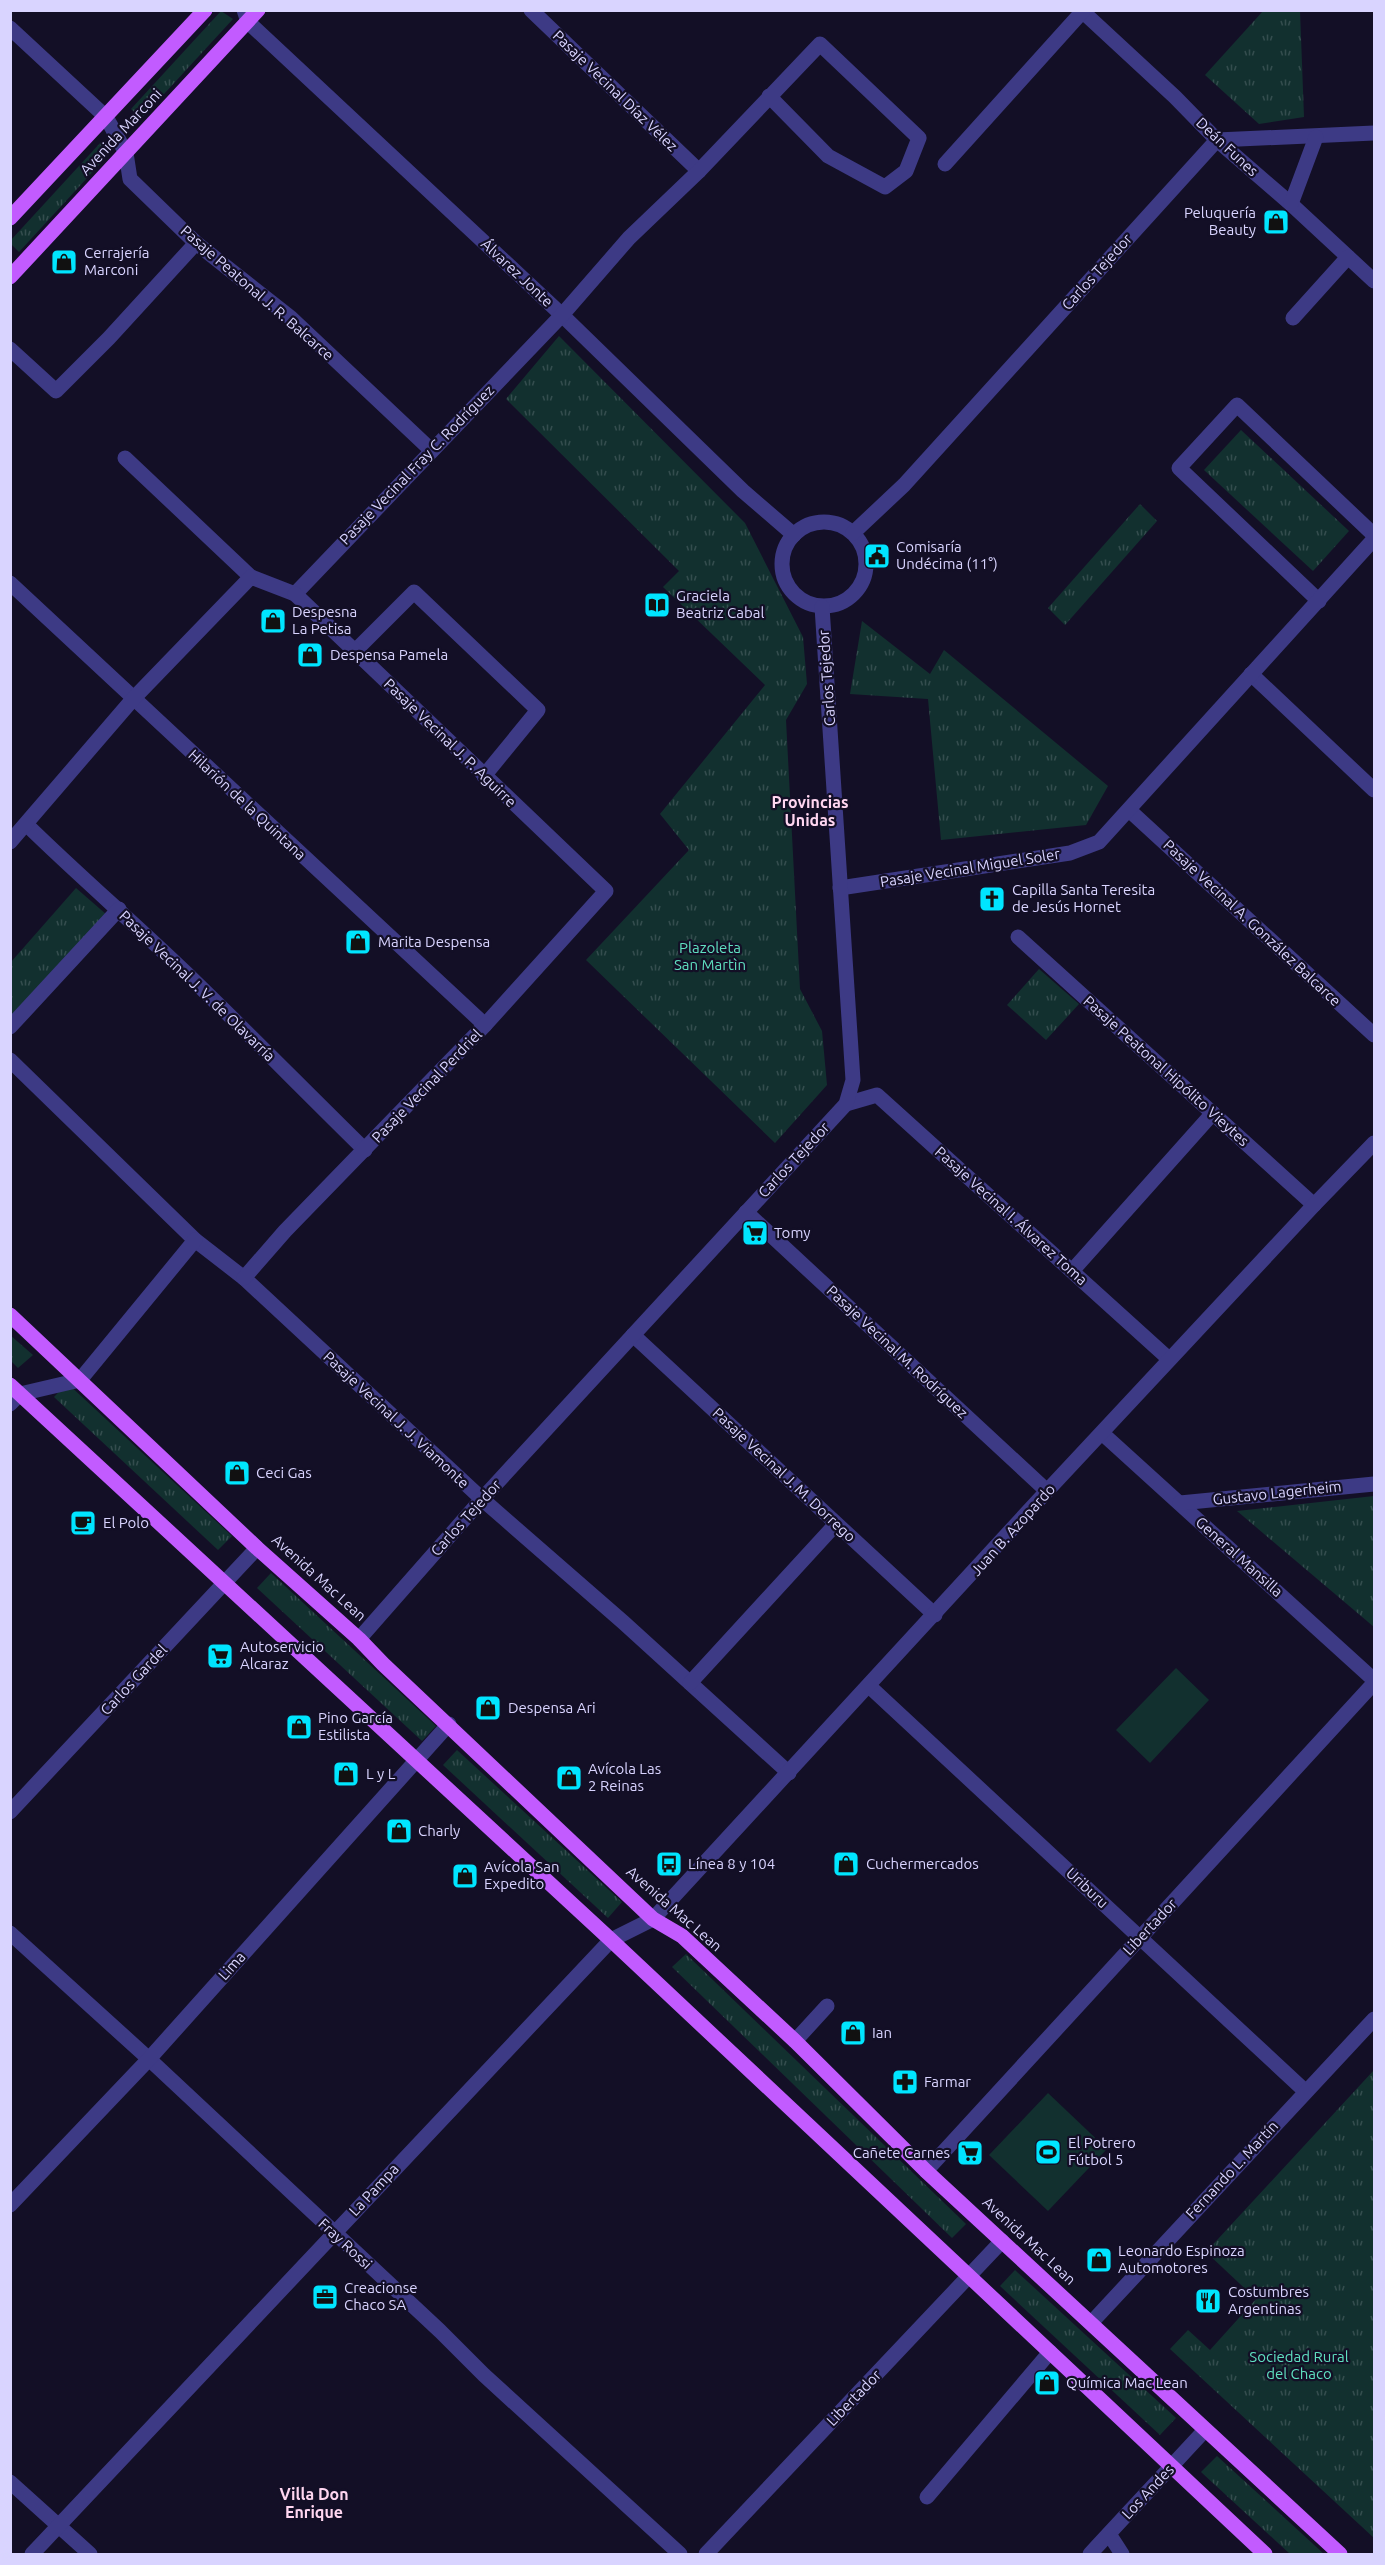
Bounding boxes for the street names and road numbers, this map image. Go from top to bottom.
street label: Pasaje Vecinal Díaz Vélez [550,27,681,155]
street label: Avenida Marconi [76,85,165,178]
street label: Deán Funes [1193,114,1262,180]
street label: Pasaje Peatonal J. R. Balcarce [177,222,337,364]
street label: Carlos Tejedor [1058,230,1135,313]
street label: Álvarez Jonte [478,235,557,310]
street label: Pasaje Vecinal Fray C. Rodríguez [336,382,497,548]
street label: Carlos Tejedor [815,629,838,727]
street label: Pasaje Vecinal J. P. Aguirre [381,675,520,810]
street label: Hilarión de la Quintana [185,746,309,863]
street label: Pasaje Vecinal A. González Balcarce [1160,836,1344,1009]
street label: Pasaje Vecinal Miguel Soler [879,845,1061,890]
street label: Pasaje Vecinal J. V. de Olavarría [116,907,279,1064]
street label: Pasaje Peatonal Hipólito Vieytes [1080,992,1252,1149]
street label: Pasaje Vecinal Perdriel [368,1026,485,1146]
street label: Carlos Tejedor [755,1118,833,1201]
street label: Pasaje Vecinal I. Álvarez Toma [932,1143,1091,1288]
street label: Pasaje Vecinal M. Rodríguez [823,1282,971,1421]
street label: Pasaje Vecinal J. J. Viamonte [320,1348,473,1491]
street label: Pasaje Vecinal J. M. Dorrego [710,1404,859,1545]
street label: Carlos Tejedor [427,1476,504,1559]
street label: Gustavo Lagerheim [1212,1477,1342,1508]
street label: Juan B. Azopardo [967,1480,1058,1579]
street label: General Mansilla [1192,1513,1286,1600]
street label: Avenida Mac Lean [269,1531,370,1624]
street label: Carlos Gardel [97,1641,170,1718]
street label: Avenida Mac Lean [623,1863,725,1955]
street label: Uriburu [1063,1864,1112,1911]
street label: Libertador [1119,1895,1180,1958]
street label: Lima [215,1948,249,1983]
street label: Fernando L. Martín [1182,2117,1281,2222]
street label: La Pampa [345,2160,402,2219]
street label: Avenida Mac Lean [979,2193,1079,2288]
street label: Fray Rossi [315,2215,375,2273]
street label: Libertador [823,2366,885,2429]
street label: Los Andes [1118,2461,1177,2522]

